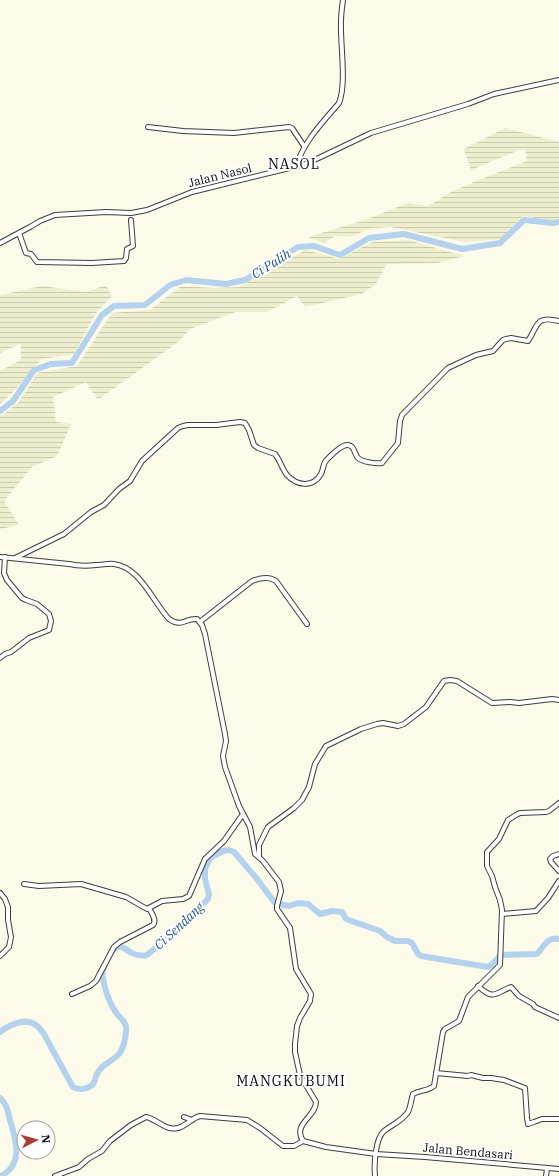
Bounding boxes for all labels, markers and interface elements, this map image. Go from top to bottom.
district label: NASOL [268,155,320,173]
street label: Jalan Nasol [187,160,254,190]
water label: Ci Palih [248,245,294,283]
water label: Ci Sendang [150,898,208,953]
district label: MANGKUBUMI [236,1072,346,1090]
north arrow [16,1120,56,1160]
text: N [39,1134,53,1144]
street label: Jalan Bendasari [422,1140,514,1162]

